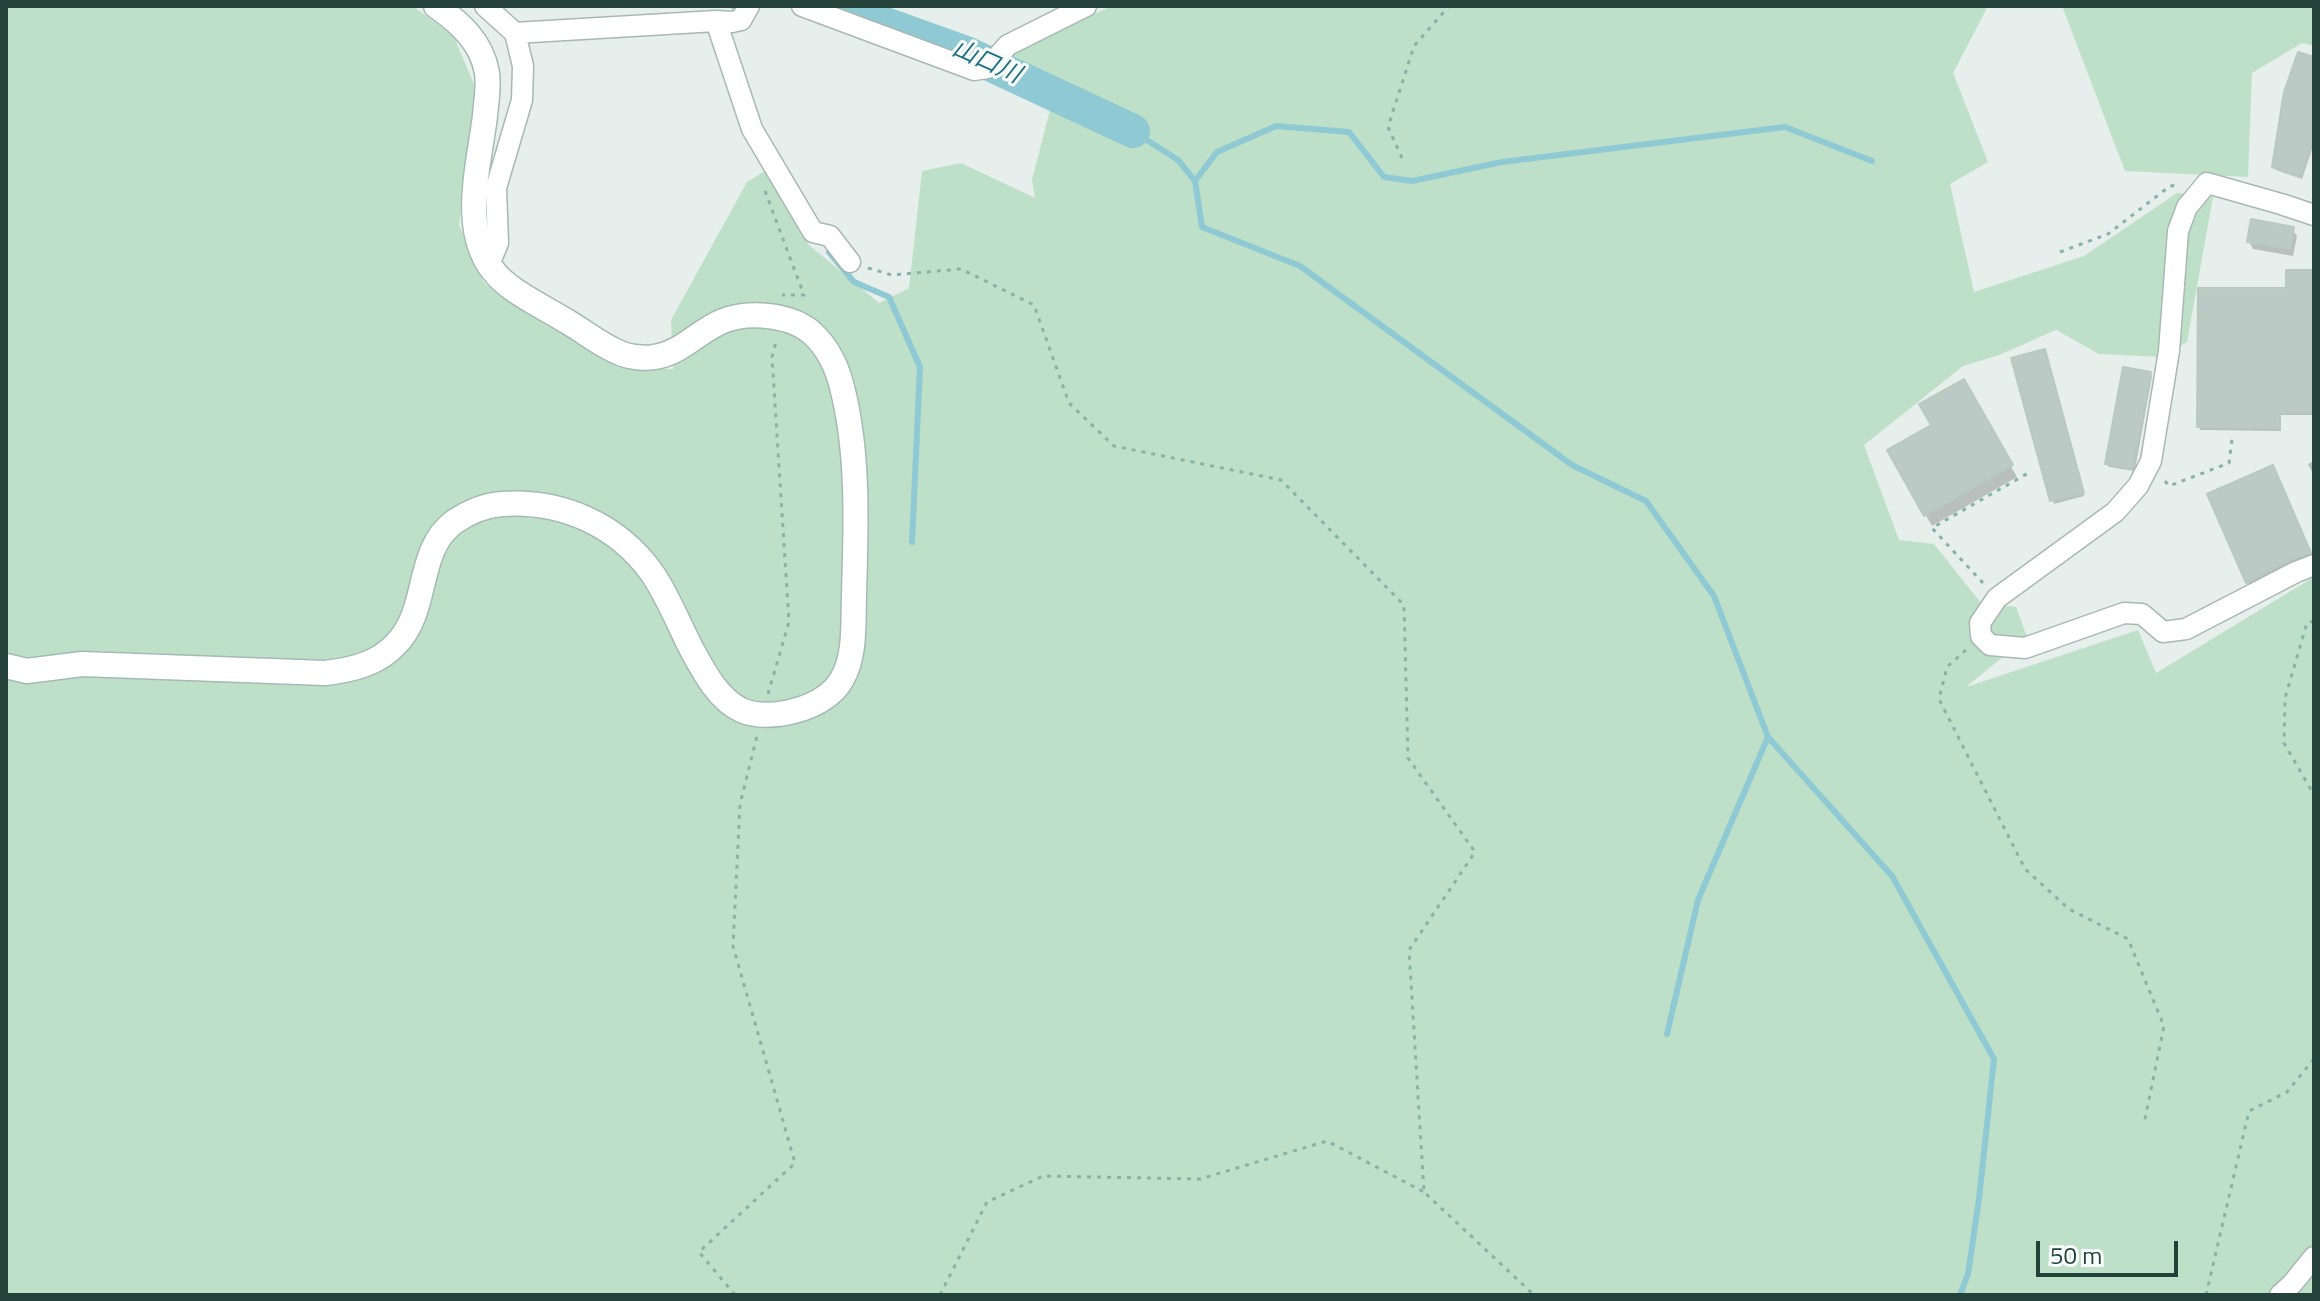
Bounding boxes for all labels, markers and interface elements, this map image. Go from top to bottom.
water label: 山口川 [947,35,1025,91]
scale bar [2040,1225,2182,1275]
text: 50 m [2050,1237,2102,1273]

